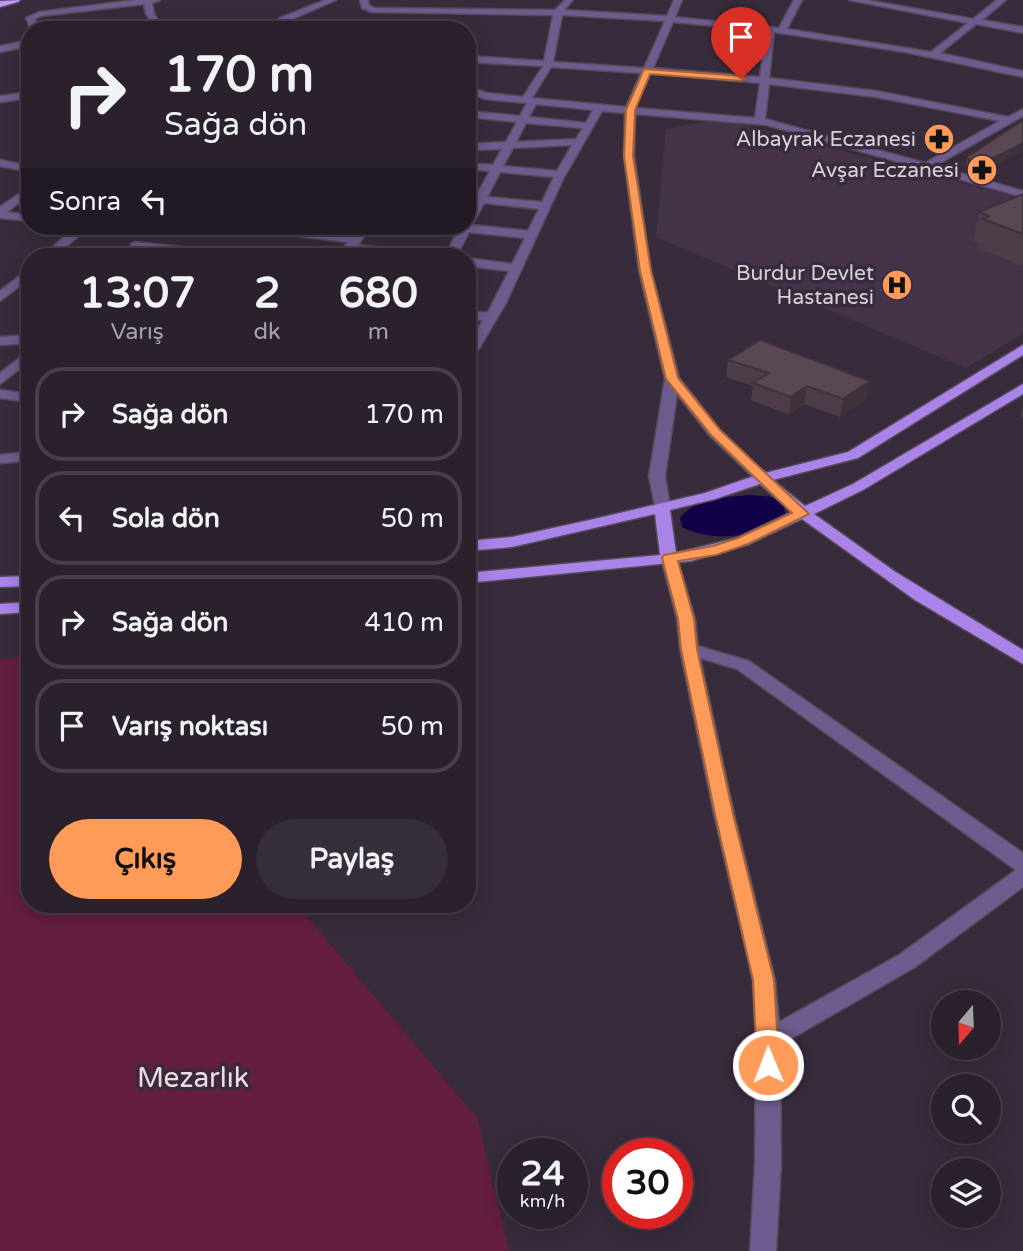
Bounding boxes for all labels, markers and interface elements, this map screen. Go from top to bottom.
pin [711,7,771,79]
icon: arrive [722,18,760,56]
text: 170 m [164,46,314,105]
icon: right [49,49,140,140]
text: Sağa dön [164,106,307,144]
pharmacy icon: Albayrak Eczanesi [922,122,956,156]
place label: Albayrak Eczanesi [736,127,916,152]
pharmacy icon: Avşar Eczanesi [965,153,999,187]
place label: Avşar Eczanesi [811,158,959,183]
icon: left [135,182,173,220]
text: Sonra [49,186,121,217]
place label: Burdur Devlet Hastanesi [736,261,874,310]
text: 13:07 [79,268,196,319]
text: 2 [254,268,280,319]
text: 680 [339,268,418,319]
hospital icon: Burdur Devlet Hastanesi [880,268,914,302]
text: Varış [111,318,164,346]
text: dk [254,318,281,346]
text: m [368,318,389,346]
icon: right [53,395,91,433]
text: Sağa dön [112,399,228,430]
text: 170 m [364,399,444,430]
icon: left [53,499,91,537]
text: Sola dön [112,503,220,534]
text: 50 m [381,503,444,534]
icon: right [53,603,91,641]
text: Sağa dön [112,607,228,638]
text: 410 m [364,607,444,638]
icon: arrive [53,707,91,745]
text: Varış noktası [112,711,268,742]
text: 50 m [381,711,444,742]
button: Çıkış [49,819,242,899]
button: Paylaş [256,819,448,899]
north arrow [931,990,1001,1060]
map controls [931,990,1001,1228]
position arrow [731,1028,805,1102]
park label: Mezarlık [137,1061,249,1095]
button: search [931,1074,1001,1144]
speed limit sign: 30 [602,1138,693,1229]
text: 24 [521,1153,564,1195]
button: layers [931,1158,1001,1228]
text: km/h [520,1190,565,1212]

